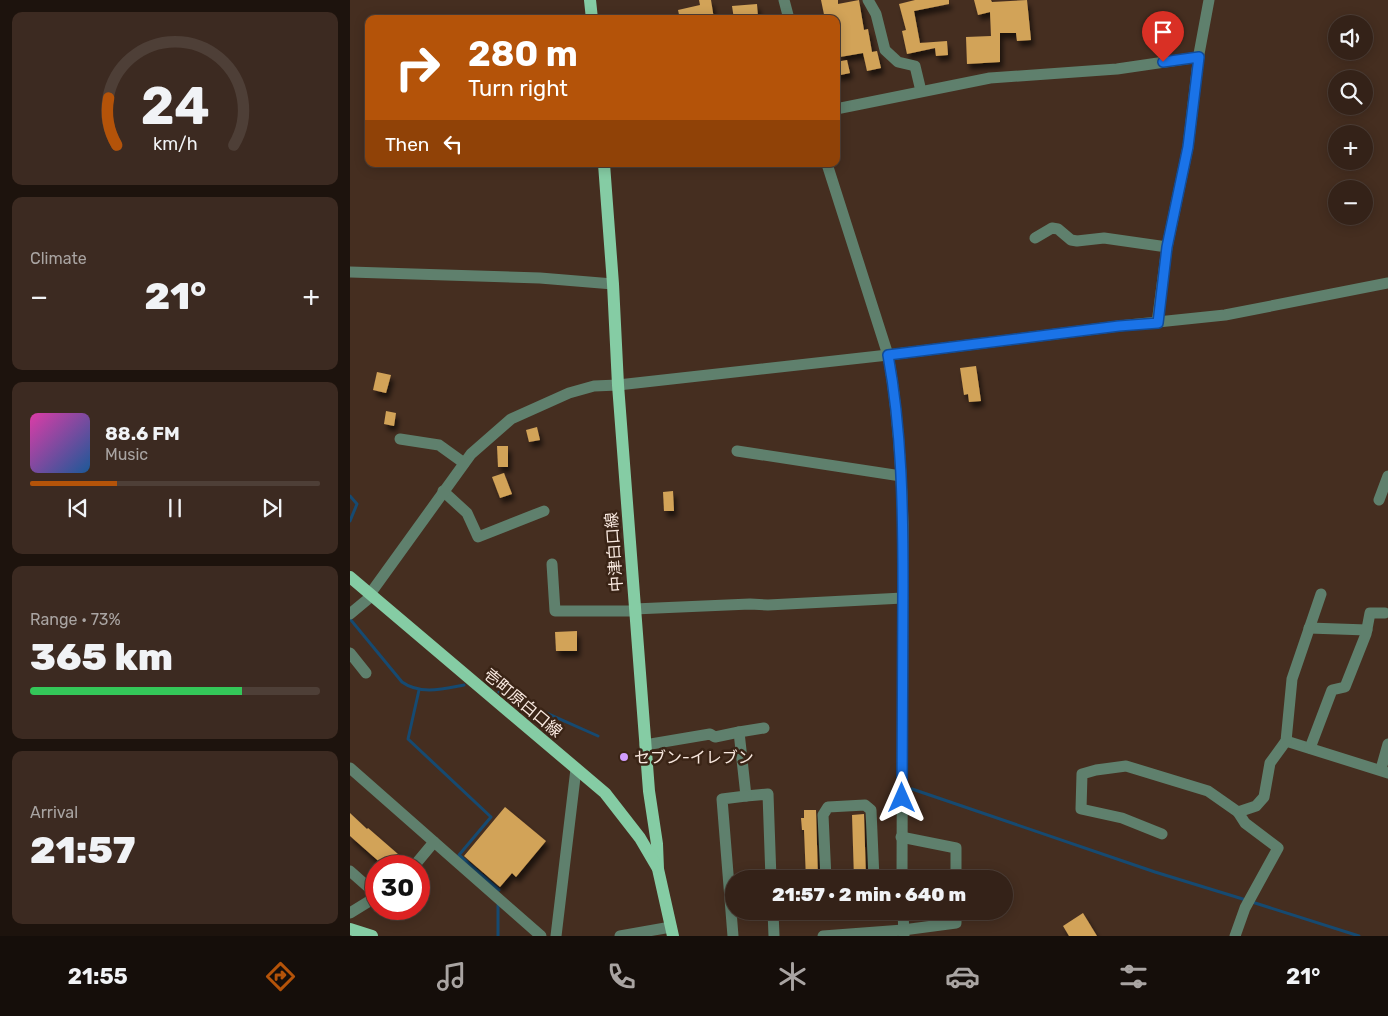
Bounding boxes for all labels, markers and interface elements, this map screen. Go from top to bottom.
pin [1142,11,1184,62]
map controls [1328,15,1373,225]
button: sound [1328,15,1373,60]
icon: arrive [1149,18,1177,46]
text: 280 m [468,33,578,75]
icon: right [385,35,450,100]
button: search [1328,70,1373,115]
text: 24 [140,75,210,137]
text: Turn right [468,75,568,102]
button: + [1328,125,1373,170]
icon: left [439,130,467,158]
text: km/h [153,133,197,154]
text: Then [385,133,429,156]
button: − [1328,180,1373,225]
text: Climate [30,249,87,268]
text: 21° [145,273,206,319]
text: − [30,280,48,313]
text: + [303,280,320,313]
text: 88.6 FM [105,422,180,445]
text: Music [105,445,148,464]
icon: previous [64,494,92,522]
icon: pause [161,494,189,522]
icon: next [258,494,286,522]
street label: 中津白口線 [602,511,626,593]
text: Range · 73% [30,610,121,629]
text: 365 km [30,634,173,680]
street label: 壱町原白口線 [480,665,566,741]
place label: セブン-イレブン [634,748,754,767]
marker: セブン-イレブン [618,751,630,763]
position arrow [875,771,927,823]
text: Arrival [30,803,78,822]
text: 21:57 [30,827,136,873]
speed limit sign: 30 [365,855,430,920]
text: 21:57 · 2 min · 640 m [772,883,966,906]
icon: directions [263,959,298,994]
icon: music [434,959,469,994]
icon: phone [604,959,639,994]
icon: climate [775,959,810,994]
icon: car [945,959,980,994]
icon: filters [1116,959,1151,994]
text: 21:55 [68,963,128,990]
text: 21° [1286,963,1320,990]

